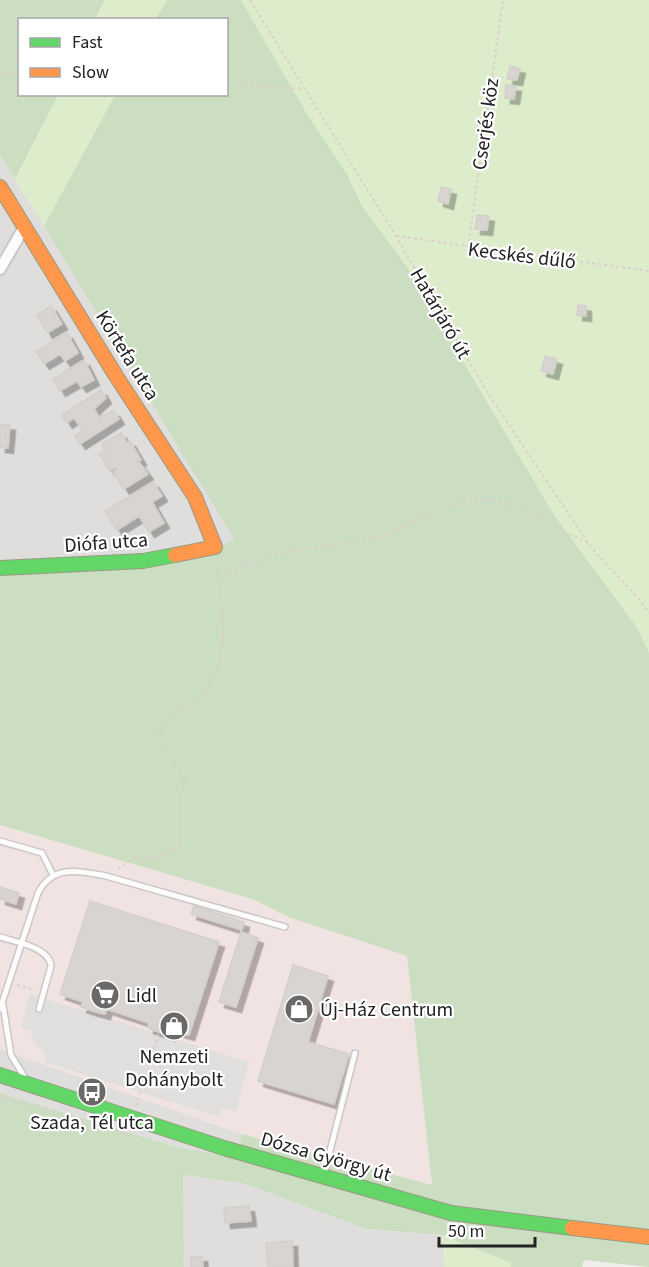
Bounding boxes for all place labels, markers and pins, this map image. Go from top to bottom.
supermarket icon: Lidl [89,979,121,1011]
place label: Lidl [126,982,157,1010]
shop icon: Új-Ház Centrum [283,993,315,1025]
place label: Új-Ház Centrum [320,996,453,1024]
shop icon: Nemzeti Dohánybolt [158,1010,190,1042]
place label: Nemzeti Dohánybolt [125,1043,223,1094]
bus stop icon: Szada, Tél utca [76,1076,108,1108]
place label: Szada, Tél utca [30,1109,154,1137]

